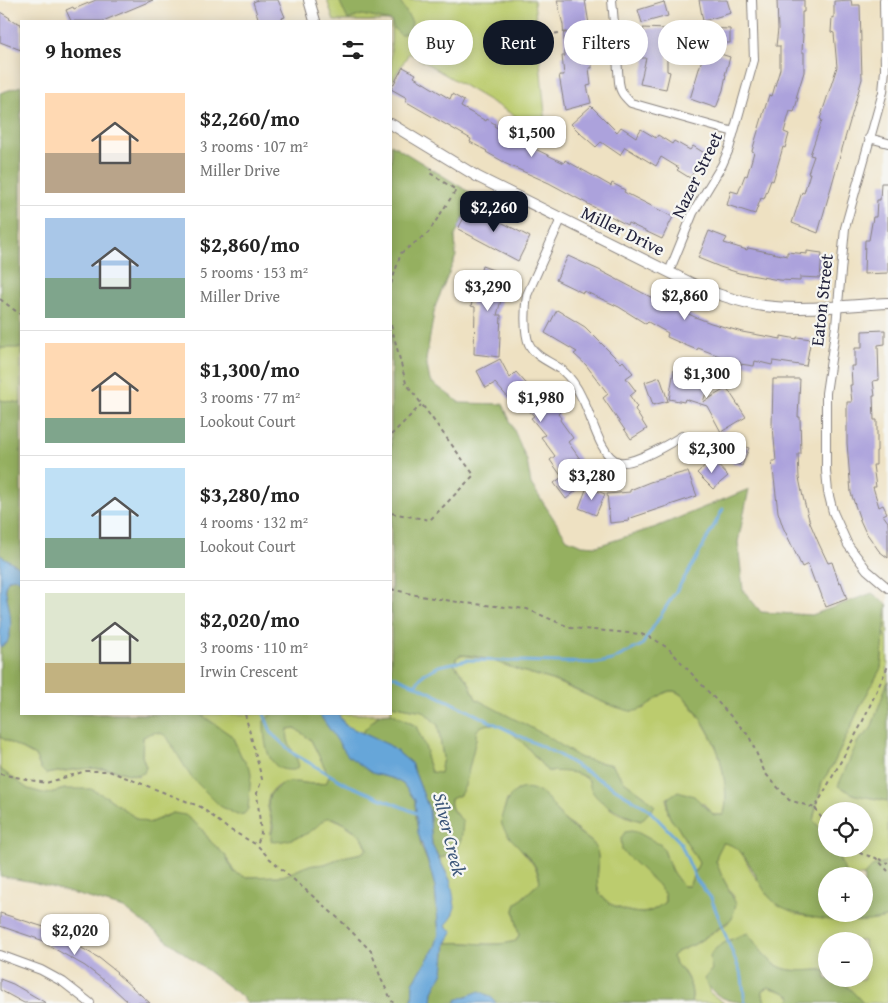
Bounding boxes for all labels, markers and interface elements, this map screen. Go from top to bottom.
chip: Buy [408,20,473,65]
chip: Rent [483,20,554,65]
chip: Filters [564,20,648,65]
chip: New [658,20,727,65]
text: 9 homes [45,35,121,66]
icon: filters [339,36,367,64]
text: $2,260/mo [200,103,300,134]
icon: home [85,113,145,173]
pin: $1,500 [491,116,573,158]
text: $1,500 [509,120,555,144]
street label: Nazer Street [664,126,729,223]
text: 3 rooms · 107 m² [200,134,308,158]
text: Miller Drive [200,158,280,182]
pin: $2,260 [453,190,535,233]
text: $2,260 [471,195,517,219]
street label: Miller Drive [577,199,670,262]
text: $2,860/mo [200,229,300,260]
icon: home [85,238,145,298]
street label: Eaton Street [803,252,840,347]
text: 5 rooms · 153 m² [200,260,308,284]
pin: $3,290 [447,270,529,312]
text: $3,290 [465,274,511,298]
pin: $2,860 [644,278,726,321]
text: $2,860 [662,283,708,307]
text: Miller Drive [200,284,280,308]
text: $1,300/mo [200,354,300,385]
pin: $1,300 [666,356,748,399]
text: $1,300 [684,361,730,385]
icon: home [85,363,145,423]
pin: $1,980 [500,380,582,423]
text: 3 rooms · 77 m² [200,385,300,409]
text: $1,980 [518,385,564,409]
text: Lookout Court [200,409,296,433]
pin: $2,300 [671,432,753,474]
text: $2,300 [689,436,735,460]
pin: $3,280 [551,458,633,501]
text: $3,280 [569,463,615,487]
text: $3,280/mo [200,479,300,510]
icon: home [85,488,145,548]
text: 4 rooms · 132 m² [200,510,308,534]
text: Lookout Court [200,534,296,558]
text: $2,020/mo [200,604,300,635]
icon: home [85,613,145,673]
text: 3 rooms · 110 m² [200,635,308,659]
text: Irwin Crescent [200,659,298,683]
water label: Silver Creek [426,789,474,879]
map controls [818,802,873,987]
button: locate [818,802,873,857]
button: + [818,867,873,922]
pin: $2,020 [34,914,116,956]
text: $2,020 [52,918,98,942]
button: − [818,932,873,987]

